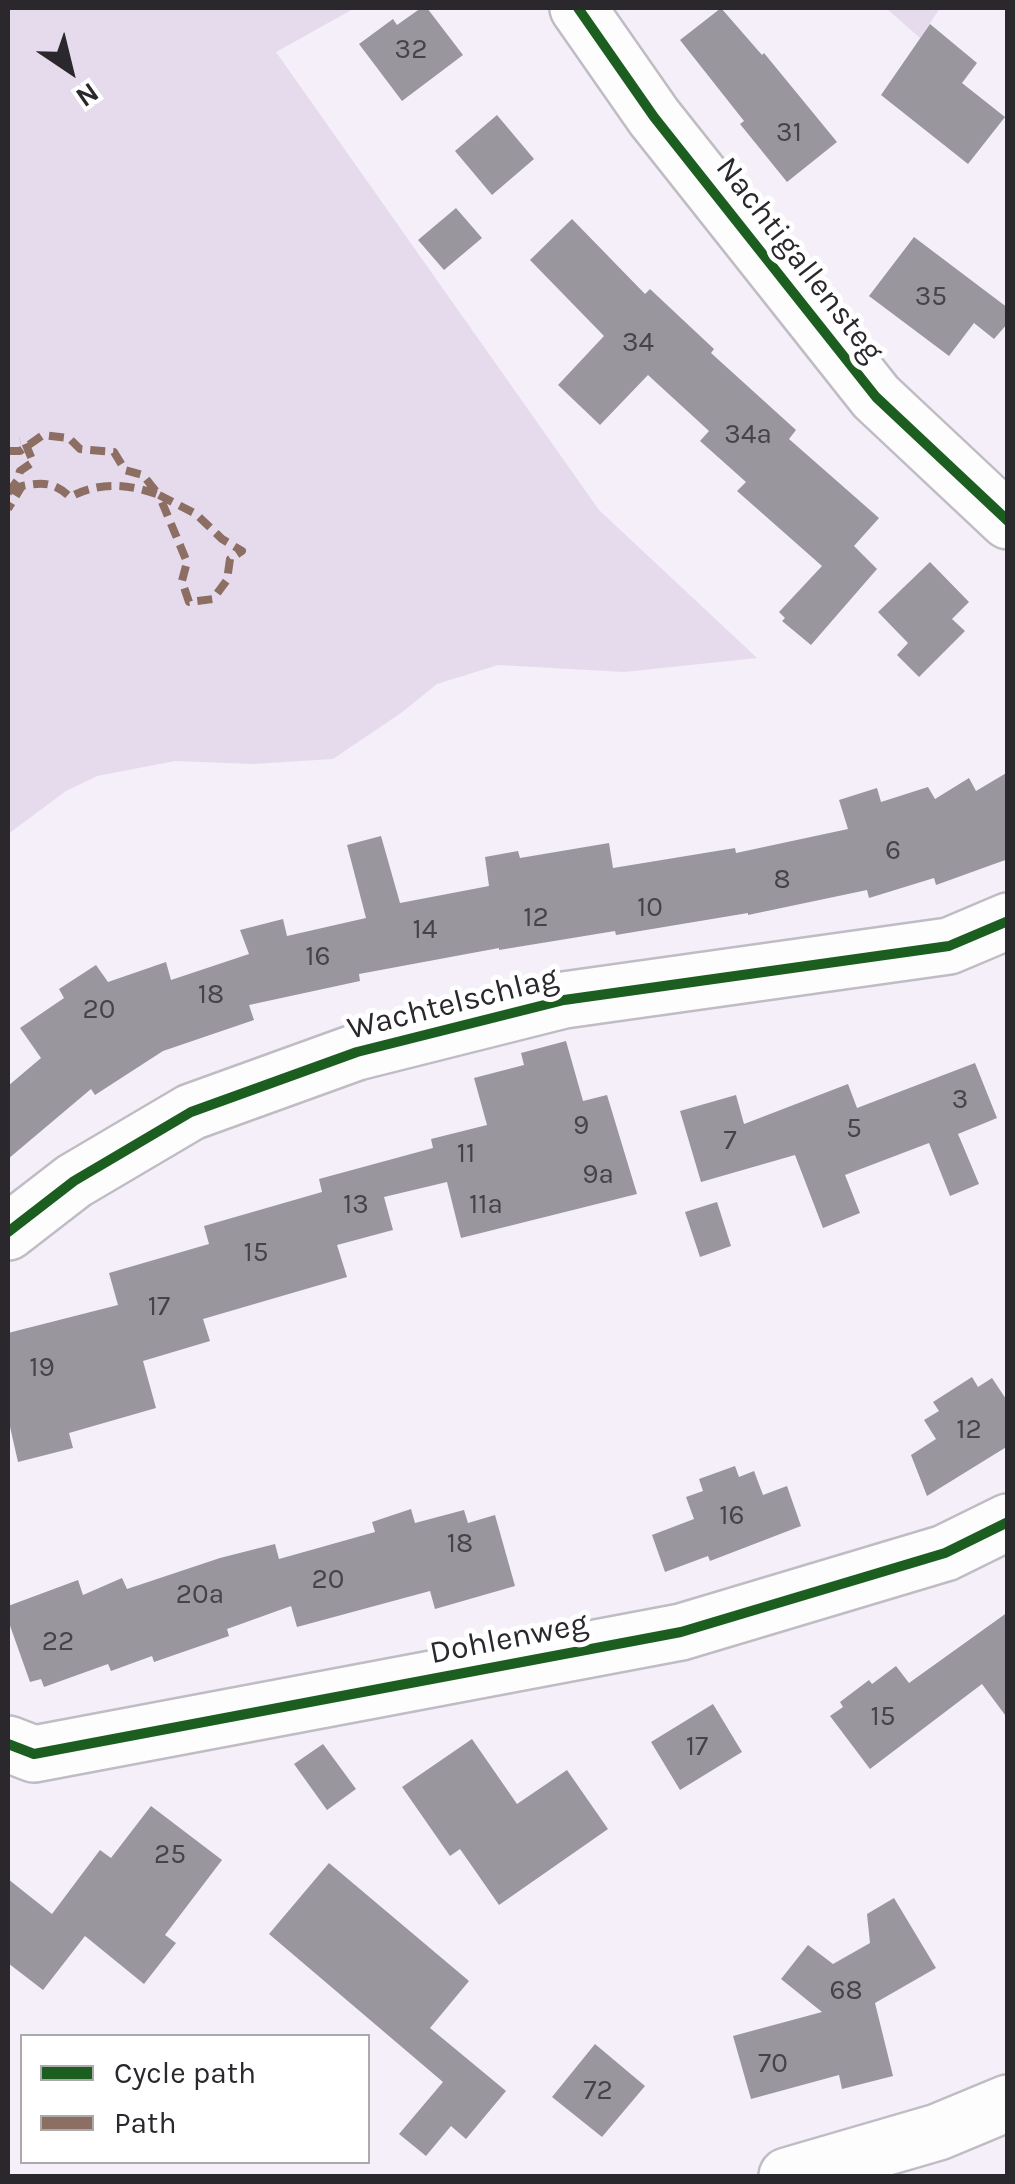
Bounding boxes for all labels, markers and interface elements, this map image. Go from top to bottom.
north arrow [20,20,120,120]
house number: 32 [395,33,427,67]
text: N [70,76,105,114]
house number: 31 [776,116,802,150]
street label: Nachtigallensteg [707,150,891,370]
house number: 35 [915,280,947,314]
house number: 34 [622,326,654,360]
house number: 34a [724,418,772,452]
house number: 6 [885,834,901,868]
house number: 8 [773,863,791,897]
house number: 10 [637,891,663,925]
house number: 12 [523,901,549,935]
house number: 14 [413,913,437,947]
house number: 16 [305,940,331,974]
street label: Wachtelschlag [344,959,562,1049]
house number: 18 [198,978,224,1012]
house number: 20 [83,993,115,1027]
house number: 3 [952,1083,968,1117]
house number: 9 [573,1109,589,1143]
house number: 5 [846,1112,862,1146]
house number: 7 [723,1124,737,1158]
house number: 11 [457,1137,475,1171]
house number: 9a [582,1158,614,1192]
house number: 13 [343,1188,369,1222]
house number: 11a [469,1188,503,1222]
house number: 15 [243,1236,269,1270]
house number: 17 [148,1290,170,1324]
house number: 19 [29,1351,55,1385]
house number: 12 [956,1413,982,1447]
house number: 16 [719,1499,745,1533]
house number: 18 [447,1527,473,1561]
house number: 20 [312,1563,344,1597]
house number: 20a [176,1578,224,1612]
street label: Dohlenweg [427,1605,591,1673]
house number: 22 [42,1625,74,1659]
house number: 15 [870,1700,896,1734]
house number: 17 [686,1730,708,1764]
house number: 25 [154,1838,186,1872]
house number: 68 [829,1974,863,2008]
legend [20,2034,370,2164]
house number: 70 [758,2047,788,2081]
text: Cycle path [114,2055,256,2091]
house number: 72 [583,2074,613,2108]
text: Path [114,2105,177,2141]

